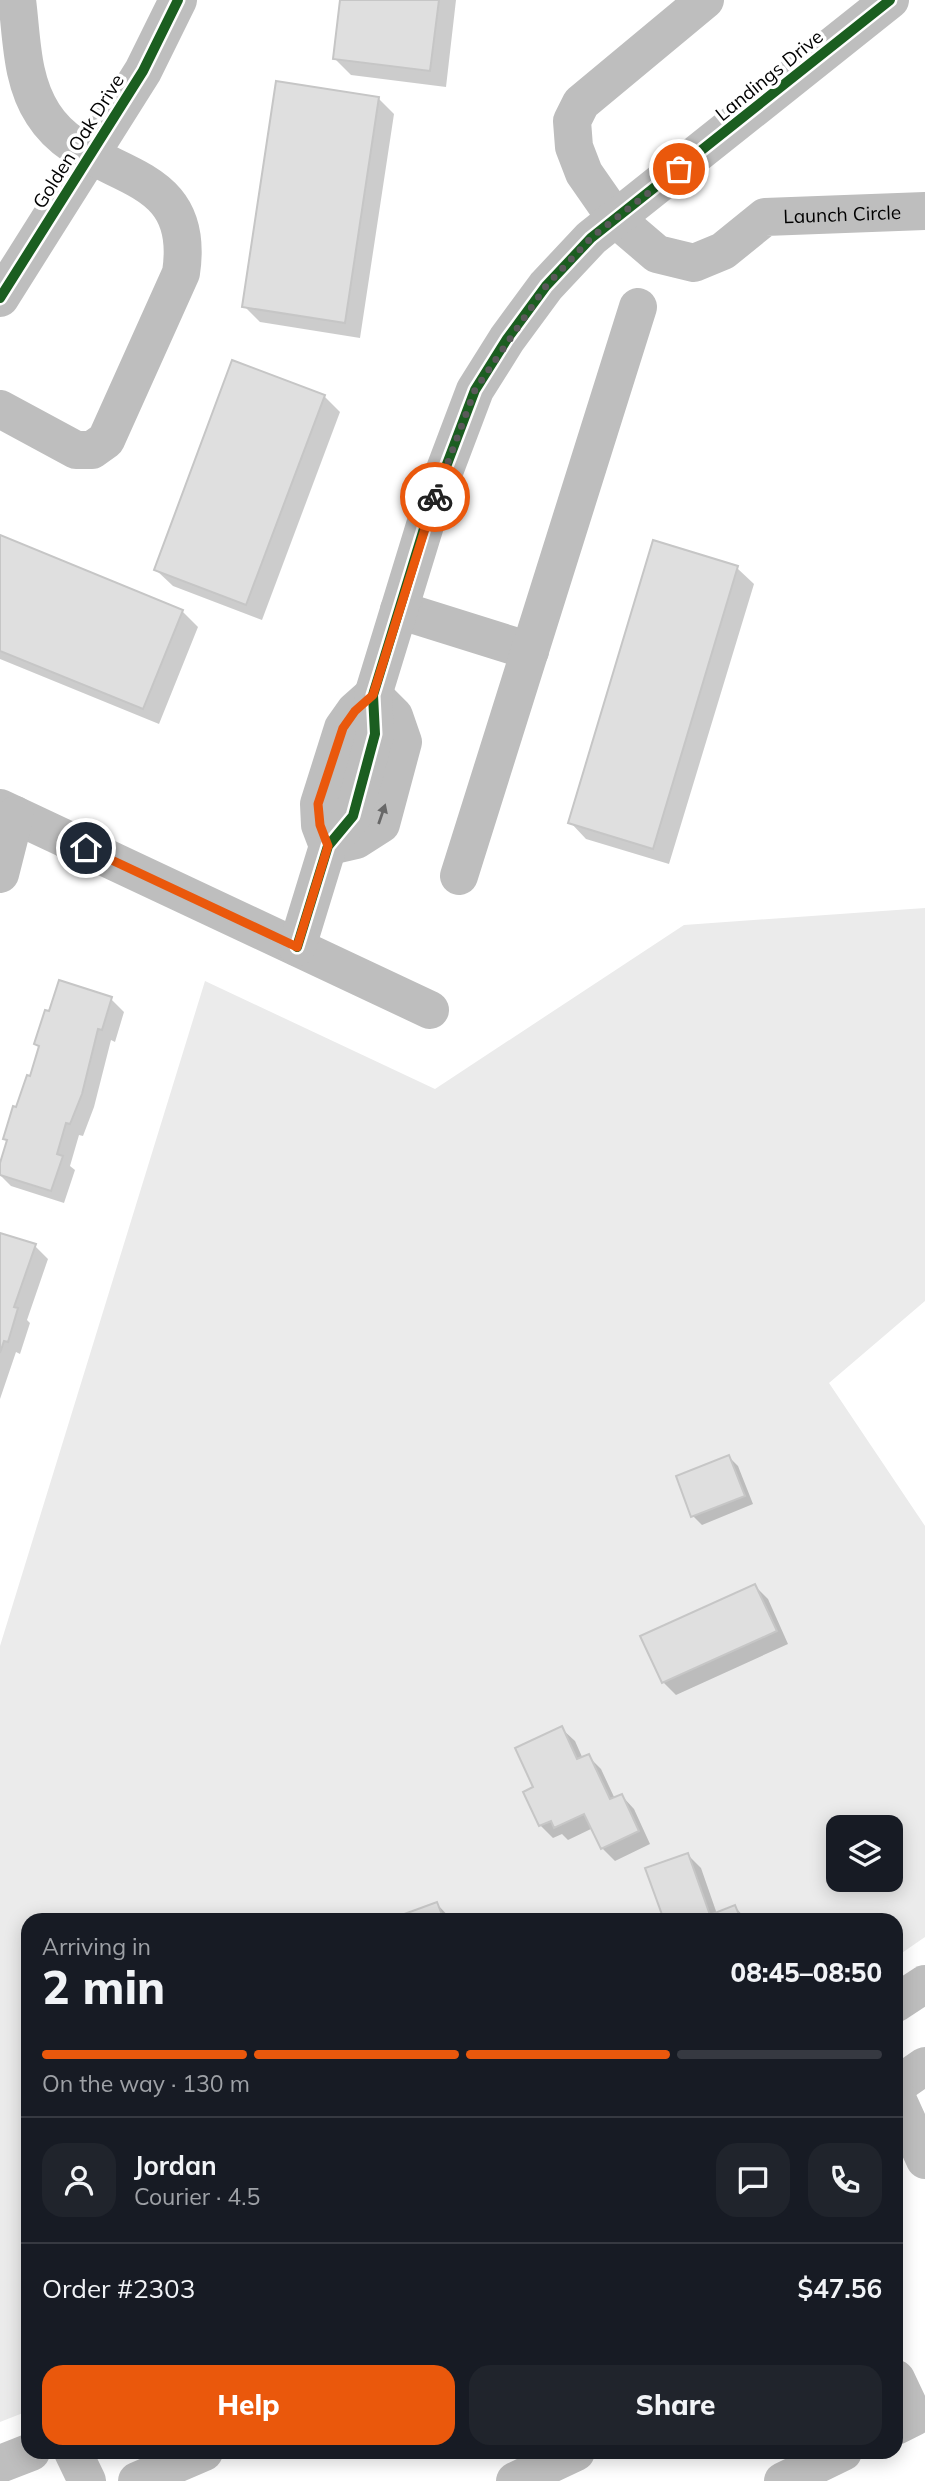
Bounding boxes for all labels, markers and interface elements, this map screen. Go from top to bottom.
street label: Landings Drive [710,24,828,126]
street label: Golden Oak Drive [27,69,129,213]
pin [649,139,709,199]
icon: bag [660,150,698,188]
street label: Launch Circle [783,200,902,228]
courier [400,462,470,532]
icon: bike [416,478,454,516]
one-way arrow [377,803,388,824]
pin [56,818,116,878]
icon: home [67,829,105,867]
map controls [826,1815,903,1892]
button: layers [826,1815,903,1892]
text: Arriving in [42,1932,151,1961]
text: 08:45–08:50 [731,1956,882,1989]
text: 2 min [42,1958,165,2016]
text: On the way · 130 m [42,2069,250,2098]
button: person [42,2143,116,2217]
button: chat [716,2143,790,2217]
button: phone [808,2143,882,2217]
text: Jordan [134,2149,217,2182]
text: Courier · 4.5 [134,2182,260,2211]
text: Order #2303 [42,2272,195,2305]
text: $47.56 [798,2272,882,2305]
button: Help [42,2365,455,2445]
button: Share [469,2365,882,2445]

